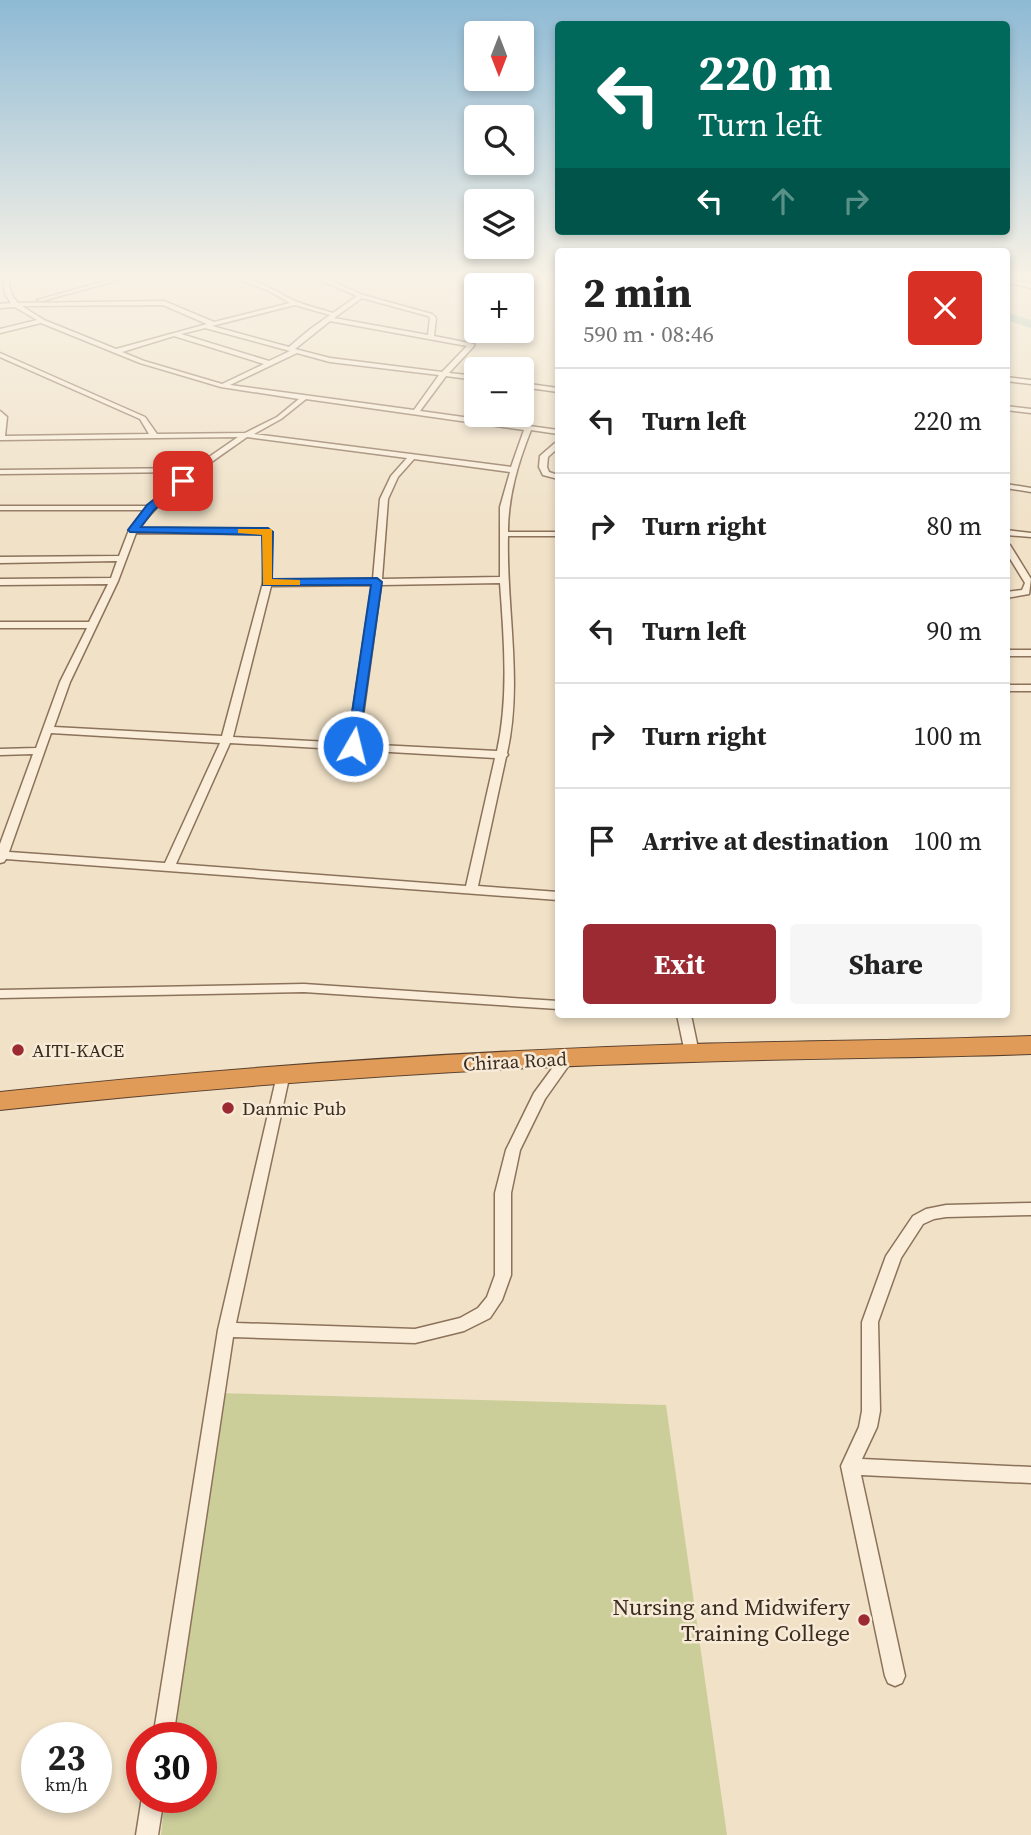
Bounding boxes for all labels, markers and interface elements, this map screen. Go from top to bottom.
north arrow [464,21,534,91]
map controls [464,21,534,427]
text: 220 m [698,39,833,106]
icon: left [583,49,674,140]
text: Turn left [698,103,822,147]
button: search [464,105,534,175]
icon: left [691,182,729,220]
icon: ahead [764,182,802,220]
icon: right [837,182,875,220]
button: layers [464,189,534,259]
text: 2 min [583,263,692,321]
button: close [908,271,982,345]
button: + [464,273,534,343]
text: 590 m · 08:46 [583,318,714,350]
button: − [464,357,534,427]
icon: left [583,402,621,440]
text: Turn left [642,403,746,439]
text: 220 m [914,403,982,439]
pin [153,451,213,511]
icon: arrive [164,462,202,500]
icon: right [583,507,621,545]
text: Turn right [642,508,766,544]
text: 80 m [927,508,982,544]
icon: left [583,612,621,650]
text: Turn left [642,613,746,649]
text: 90 m [927,613,982,649]
position arrow [316,709,390,783]
icon: right [583,717,621,755]
text: Turn right [642,718,766,754]
text: 100 m [914,718,982,754]
icon: arrive [583,822,621,860]
text: Arrive at destination [642,823,889,859]
text: 100 m [914,823,982,859]
button: Exit [583,924,776,1004]
button: Share [790,924,982,1004]
place label: AITI-KACE [32,1037,124,1063]
marker: AITI-KACE [10,1042,26,1058]
street label: Chiraa Road [463,1045,568,1077]
place label: Danmic Pub [242,1095,346,1121]
marker: Danmic Pub [220,1100,236,1116]
place label: Nursing and Midwifery Training College [613,1591,850,1649]
marker: Nursing and Midwifery Training College [856,1612,872,1628]
speed limit sign: 30 [126,1722,217,1813]
text: 23 [48,1734,85,1782]
text: km/h [45,1772,88,1797]

